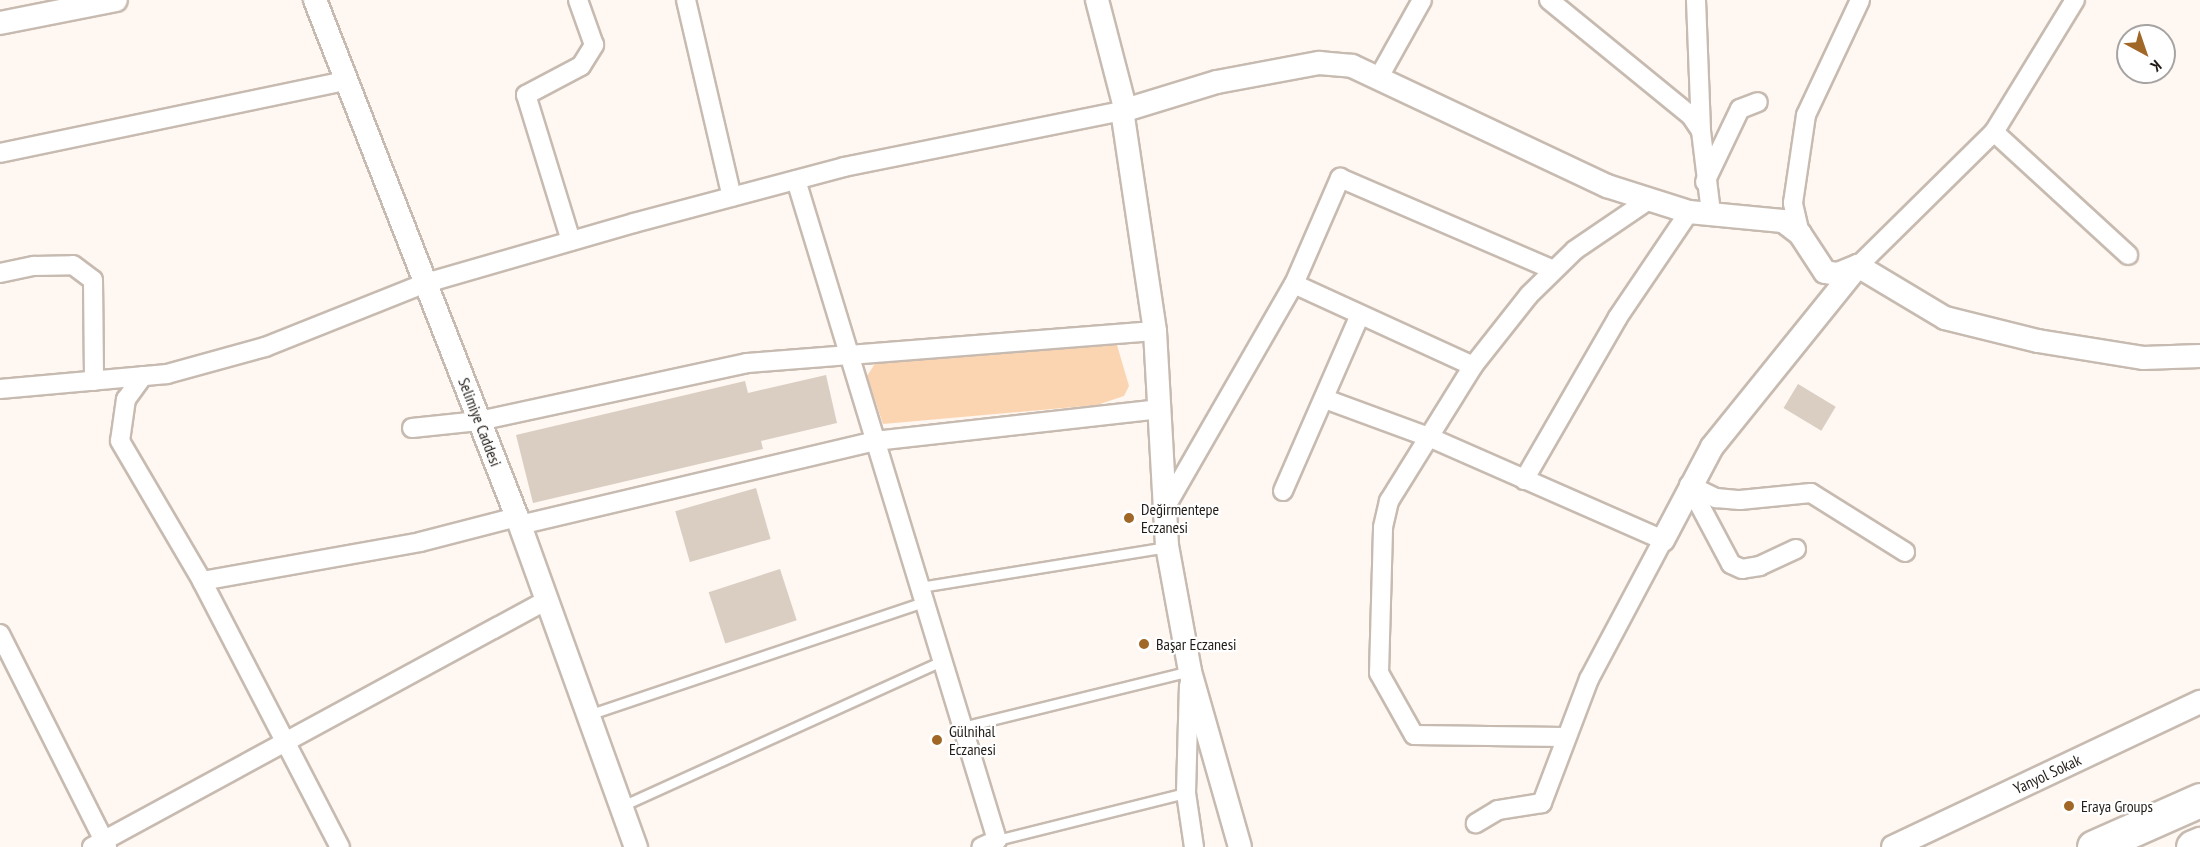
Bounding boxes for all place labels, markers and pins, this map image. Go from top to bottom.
place label: Değirmentepe Eczanesi [1141,499,1219,537]
marker: Değirmentepe Eczanesi [1122,511,1136,525]
place label: Başar Eczanesi [1156,634,1237,654]
marker: Başar Eczanesi [1137,637,1151,651]
place label: Gülnihal Eczanesi [949,721,996,759]
marker: Gülnihal Eczanesi [930,733,944,747]
place label: Eraya Groups [2081,796,2153,816]
marker: Eraya Groups [2062,799,2076,813]

